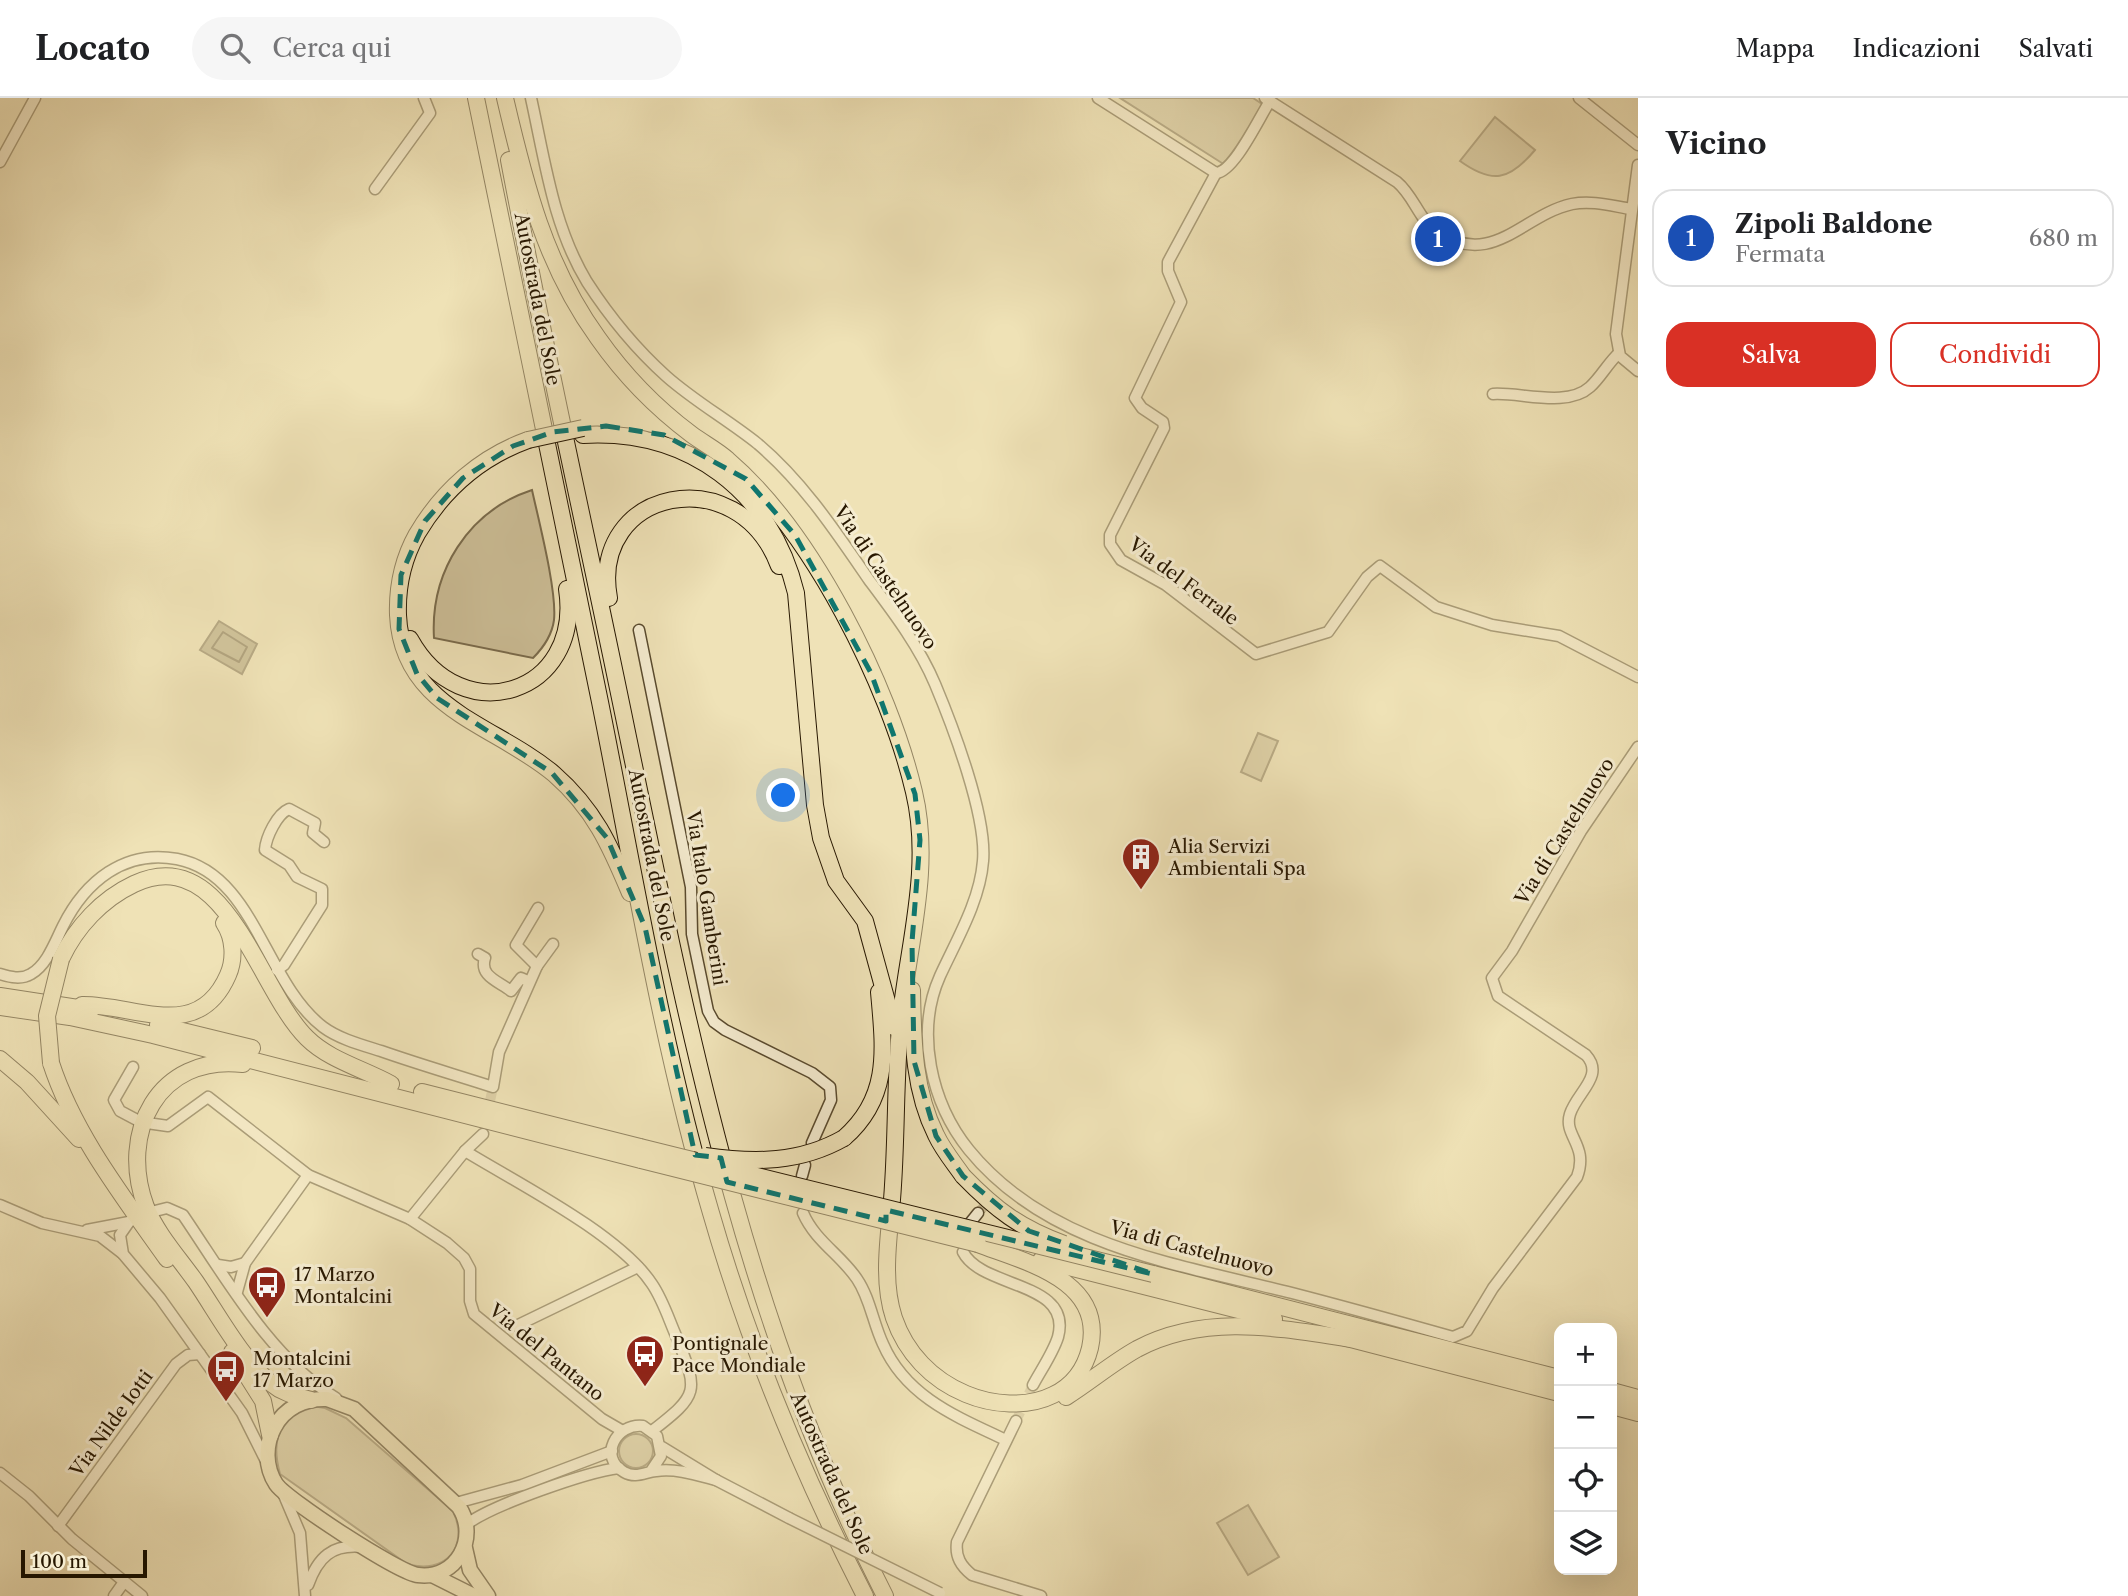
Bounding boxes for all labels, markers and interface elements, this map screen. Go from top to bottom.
search box [192,17,682,80]
text: Locato [35,28,150,69]
icon: search [216,29,254,67]
text: Cerca qui [272,32,391,64]
text: Mappa [1735,34,1814,63]
text: Indicazioni [1852,34,1980,63]
text: Salvati [2018,34,2093,63]
text: Vicino [1666,125,1766,162]
text: Zipoli Baldone [1735,208,1933,240]
street label: Autostrada del Sole [509,210,566,387]
pin: 1 [1415,213,1461,265]
text: 1 [1686,224,1696,252]
text: 680 m [2029,224,2098,252]
text: Fermata [1735,240,1825,268]
button: Salva [1666,322,1876,387]
button: Condividi [1890,322,2100,387]
street label: Via di Castelnuovo [828,500,942,654]
street label: Via del Ferrale [1123,532,1243,630]
street label: Via di Castelnuovo [1509,754,1619,910]
street label: Autostrada del Sole [623,766,680,943]
your location [766,778,800,812]
street label: Via Italo Gamberini [681,808,732,987]
place label: Alia Servizi Ambientali Spa [1167,835,1306,880]
building icon: Alia Servizi Ambientali Spa [1120,836,1162,891]
street label: Via di Castelnuovo [1106,1215,1276,1281]
place label: 17 Marzo Montalcini [294,1263,392,1308]
bus stop icon: 17 Marzo Montalcini [246,1264,288,1319]
street label: Via del Pantano [484,1298,609,1406]
map controls [1554,1323,1617,1575]
button: + [1554,1323,1617,1386]
place label: Pontignale Pace Mondiale [672,1332,806,1377]
bus stop icon: Pontignale Pace Mondiale [624,1333,666,1388]
place label: Montalcini 17 Marzo [253,1347,351,1392]
bus stop icon: Montalcini 17 Marzo [205,1348,247,1403]
street label: Via Nilde Iotti [64,1365,158,1482]
button: − [1554,1386,1617,1449]
street label: Autostrada del Sole [785,1388,878,1558]
button: locate [1554,1449,1617,1512]
button: layers [1554,1512,1617,1575]
scale bar [21,1547,147,1579]
text: 100 m [32,1550,87,1573]

